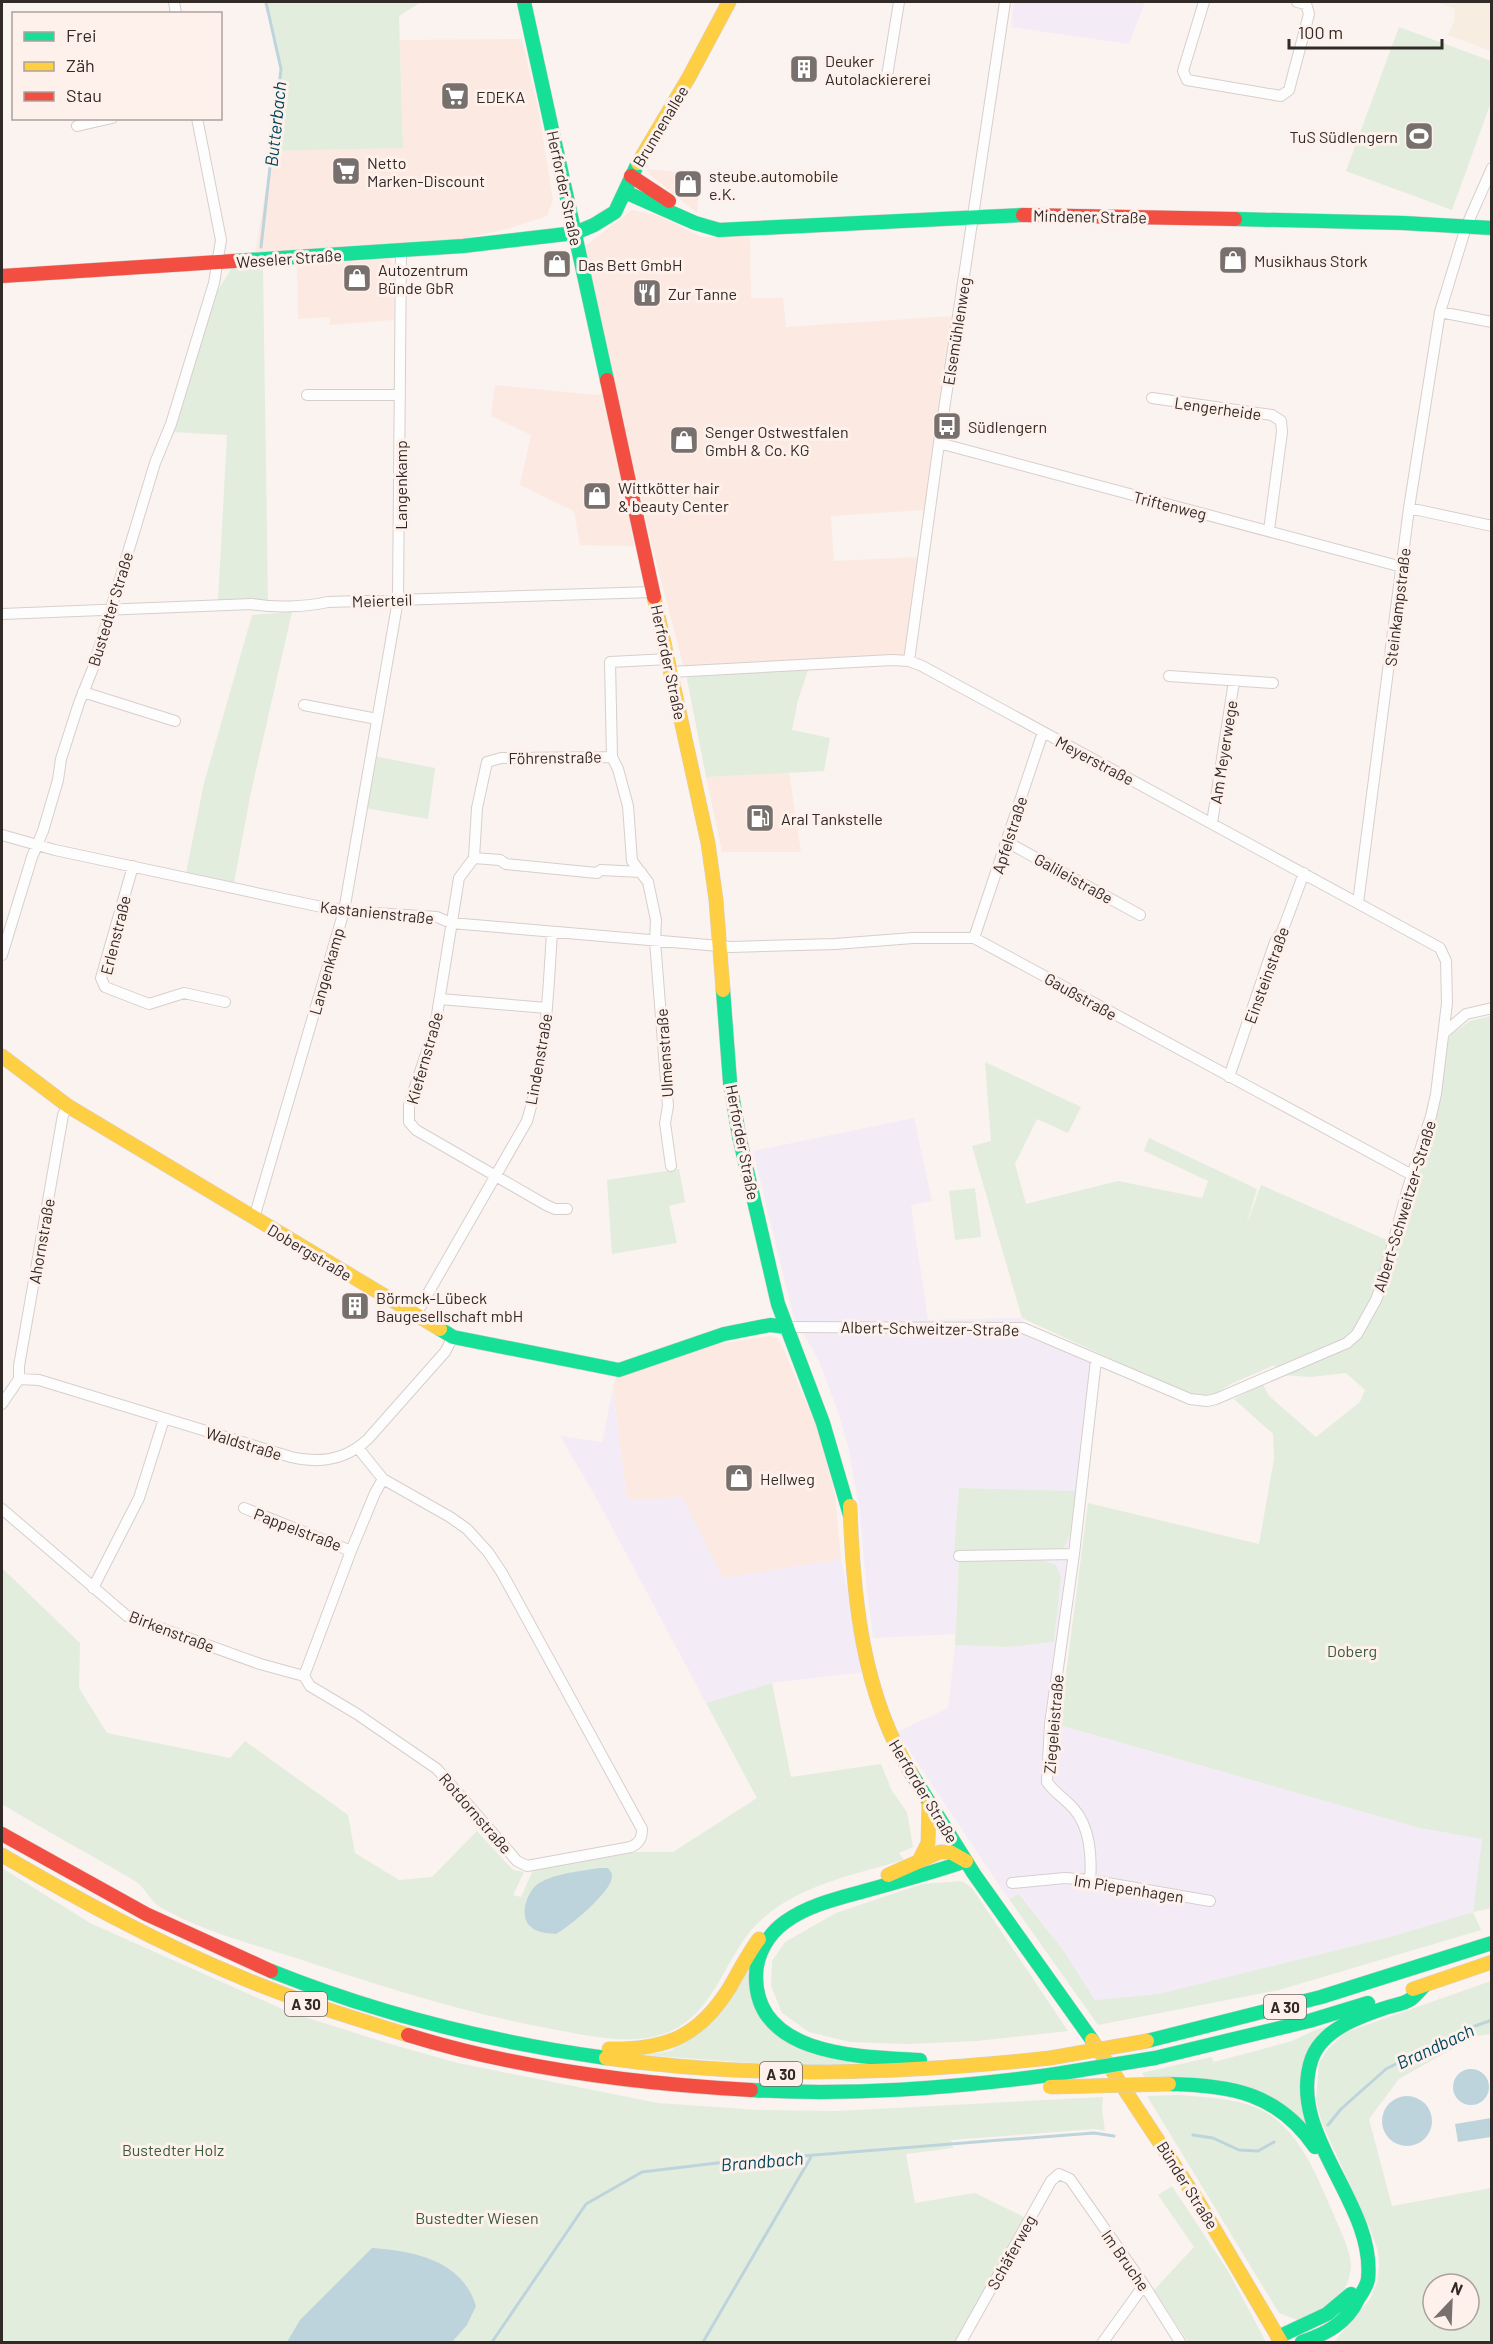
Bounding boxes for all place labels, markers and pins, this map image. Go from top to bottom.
place label: Deuker Autolackiererei [825,51,931,88]
building icon: Deuker Autolackiererei [788,53,820,85]
supermarket icon: EDEKA [439,80,471,112]
place label: EDEKA [476,87,525,106]
sports icon: TuS Südlengern [1403,120,1435,152]
place label: TuS Südlengern [1289,127,1398,146]
place label: Netto Marken-Discount [367,153,485,190]
supermarket icon: Netto Marken-Discount [330,155,362,187]
place label: steube.automobile e.K. [709,166,839,203]
shop icon: steube.automobile e.K. [672,168,704,200]
shop icon: Musikhaus Stork [1217,244,1249,276]
shop icon: Das Bett GmbH [541,248,573,280]
place label: Musikhaus Stork [1254,251,1368,270]
place label: Das Bett GmbH [578,255,682,274]
place label: Autozentrum Bünde GbR [378,260,468,297]
shop icon: Autozentrum Bünde GbR [341,262,373,294]
restaurant icon: Zur Tanne [631,277,663,309]
place label: Zur Tanne [668,284,737,303]
bus stop icon: Südlengern [931,410,963,442]
place label: Südlengern [968,417,1047,436]
place label: Senger Ostwestfalen GmbH & Co. KG [705,422,849,459]
shop icon: Senger Ostwestfalen GmbH & Co. KG [668,424,700,456]
place label: Wittkötter hair & beauty Center [618,478,729,515]
shop icon: Wittkötter hair & beauty Center [581,480,613,512]
fuel station icon: Aral Tankstelle [744,802,776,834]
place label: Aral Tankstelle [781,809,883,828]
place label: Börmck-Lübeck Baugesellschaft mbH [376,1288,523,1325]
building icon: Börmck-Lübeck Baugesellschaft mbH [339,1290,371,1322]
shop icon: Hellweg [723,1462,755,1494]
place label: Hellweg [760,1469,815,1488]

